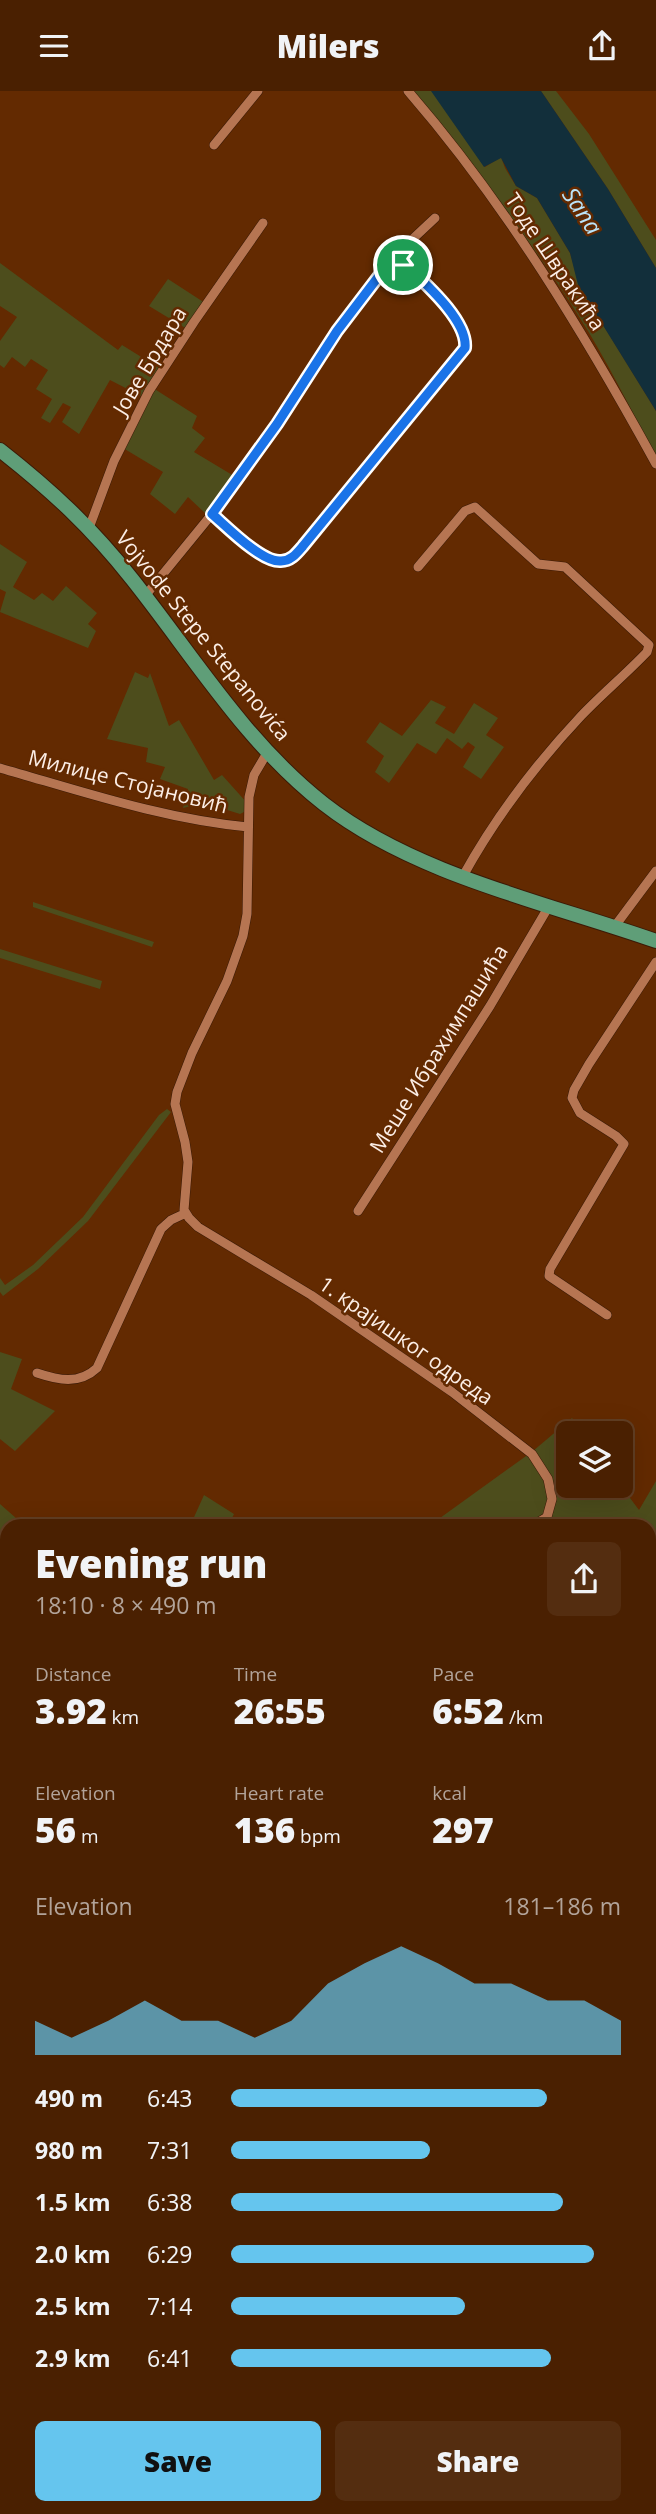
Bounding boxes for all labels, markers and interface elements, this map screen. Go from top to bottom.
text: Milers [276,24,380,67]
icon: menu [35,27,73,65]
icon: share [583,27,621,65]
water label: Sana [555,180,610,240]
street label: Тоде Швракића [499,187,612,336]
pin [373,235,433,295]
icon: arrive [384,246,422,284]
street label: Јове Брдара [105,301,192,421]
street label: Vojvode Stepe Stepanovića [110,524,297,746]
street label: Милице Стојановић [25,743,231,819]
street label: Меше Ибрахимпашића [363,939,514,1158]
street label: 1. крајишког одреда [314,1269,499,1411]
map controls [556,1421,633,1498]
button: layers [556,1421,633,1498]
text: Evening run [35,1537,267,1589]
button: share [547,1542,621,1616]
text: 18:10 · 8 × 490 m [35,1589,217,1621]
text: Distance [35,1661,111,1687]
text: Time [234,1661,277,1687]
text: Pace [432,1661,474,1687]
text: 3.92 [35,1687,107,1734]
text: 26:55 [234,1687,326,1734]
text: 6:52 [432,1687,504,1734]
text: km [107,1704,139,1730]
text: /km [504,1704,543,1730]
text: Elevation [35,1780,116,1806]
text: Heart rate [234,1780,324,1806]
text: kcal [432,1780,467,1806]
text: 56 [35,1806,76,1853]
text: 136 [234,1806,295,1853]
text: 297 [432,1806,494,1853]
text: m [76,1823,99,1849]
text: bpm [295,1823,341,1849]
text: Elevation [35,1890,133,1922]
text: 181–186 m [503,1890,621,1922]
text: 490 m [35,2082,103,2114]
text: 6:43 [147,2082,193,2114]
text: 980 m [35,2134,103,2166]
text: 7:31 [147,2134,193,2166]
text: 1.5 km [35,2186,111,2218]
text: 6:38 [147,2186,193,2218]
text: 2.0 km [35,2238,111,2270]
text: 6:29 [147,2238,193,2270]
text: 2.5 km [35,2290,111,2322]
text: 7:14 [147,2290,193,2322]
text: 2.9 km [35,2342,111,2374]
text: 6:41 [147,2342,193,2374]
button: Save [35,2421,321,2501]
button: Share [335,2421,621,2501]

